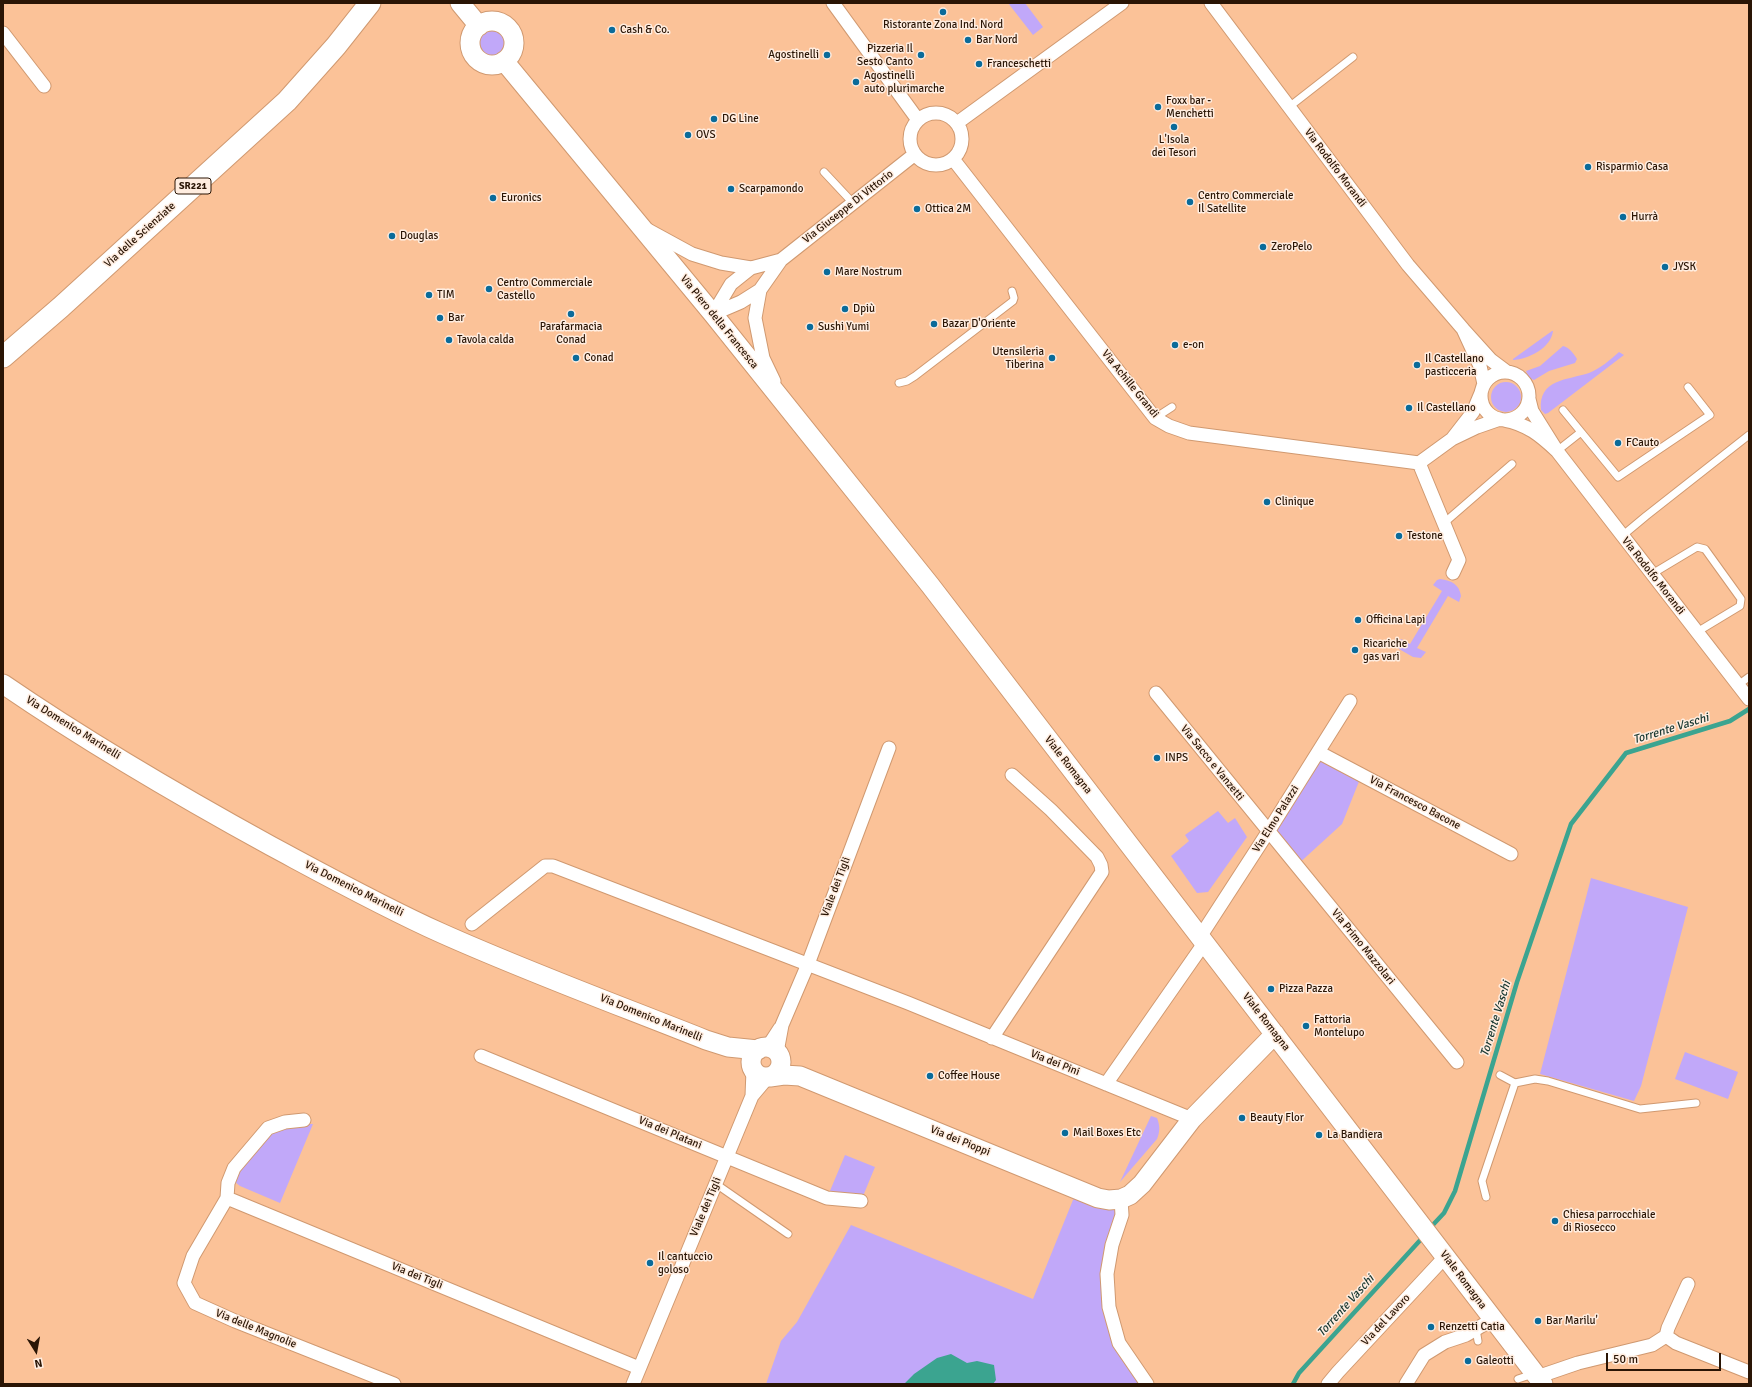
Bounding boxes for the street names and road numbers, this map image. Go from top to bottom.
street label: Via Rodolfo Morandi [1301,126,1369,210]
street label: Via Giuseppe Di Vittorio [800,168,896,246]
road number: SR221 [175,178,211,194]
street label: Via delle Scienziate [102,200,178,270]
street label: Via Piero della Francesca [677,272,761,372]
street label: Via Achille Grandi [1099,347,1161,421]
street label: Via Rodolfo Morandi [1619,535,1687,617]
street label: Via Domenico Marinelli [23,693,123,763]
street label: Via Sacco e Vanzetti [1177,722,1247,804]
street label: Viale Romagna [1041,733,1095,797]
street label: Via Francesco Bacone [1367,773,1463,833]
street label: Via Elmo Palazzi [1250,783,1302,855]
street label: Viale dei Tigli [819,855,853,919]
street label: Via Domenico Marinelli [302,858,406,920]
street label: Via Primo Mazzolari [1328,907,1398,987]
street label: Viale Romagna [1239,990,1293,1054]
street label: Via Domenico Marinelli [598,991,704,1045]
street label: Via dei Pini [1028,1047,1082,1079]
street label: Via dei Platani [636,1114,704,1152]
street label: Via dei Pioppi [928,1123,992,1159]
street label: Viale dei Tigli [688,1175,724,1239]
street label: Viale Romagna [1437,1248,1489,1312]
street label: Via dei Tigli [389,1260,445,1292]
street label: Via del Lavoro [1359,1292,1413,1348]
street label: Via delle Magnolie [213,1307,299,1351]

